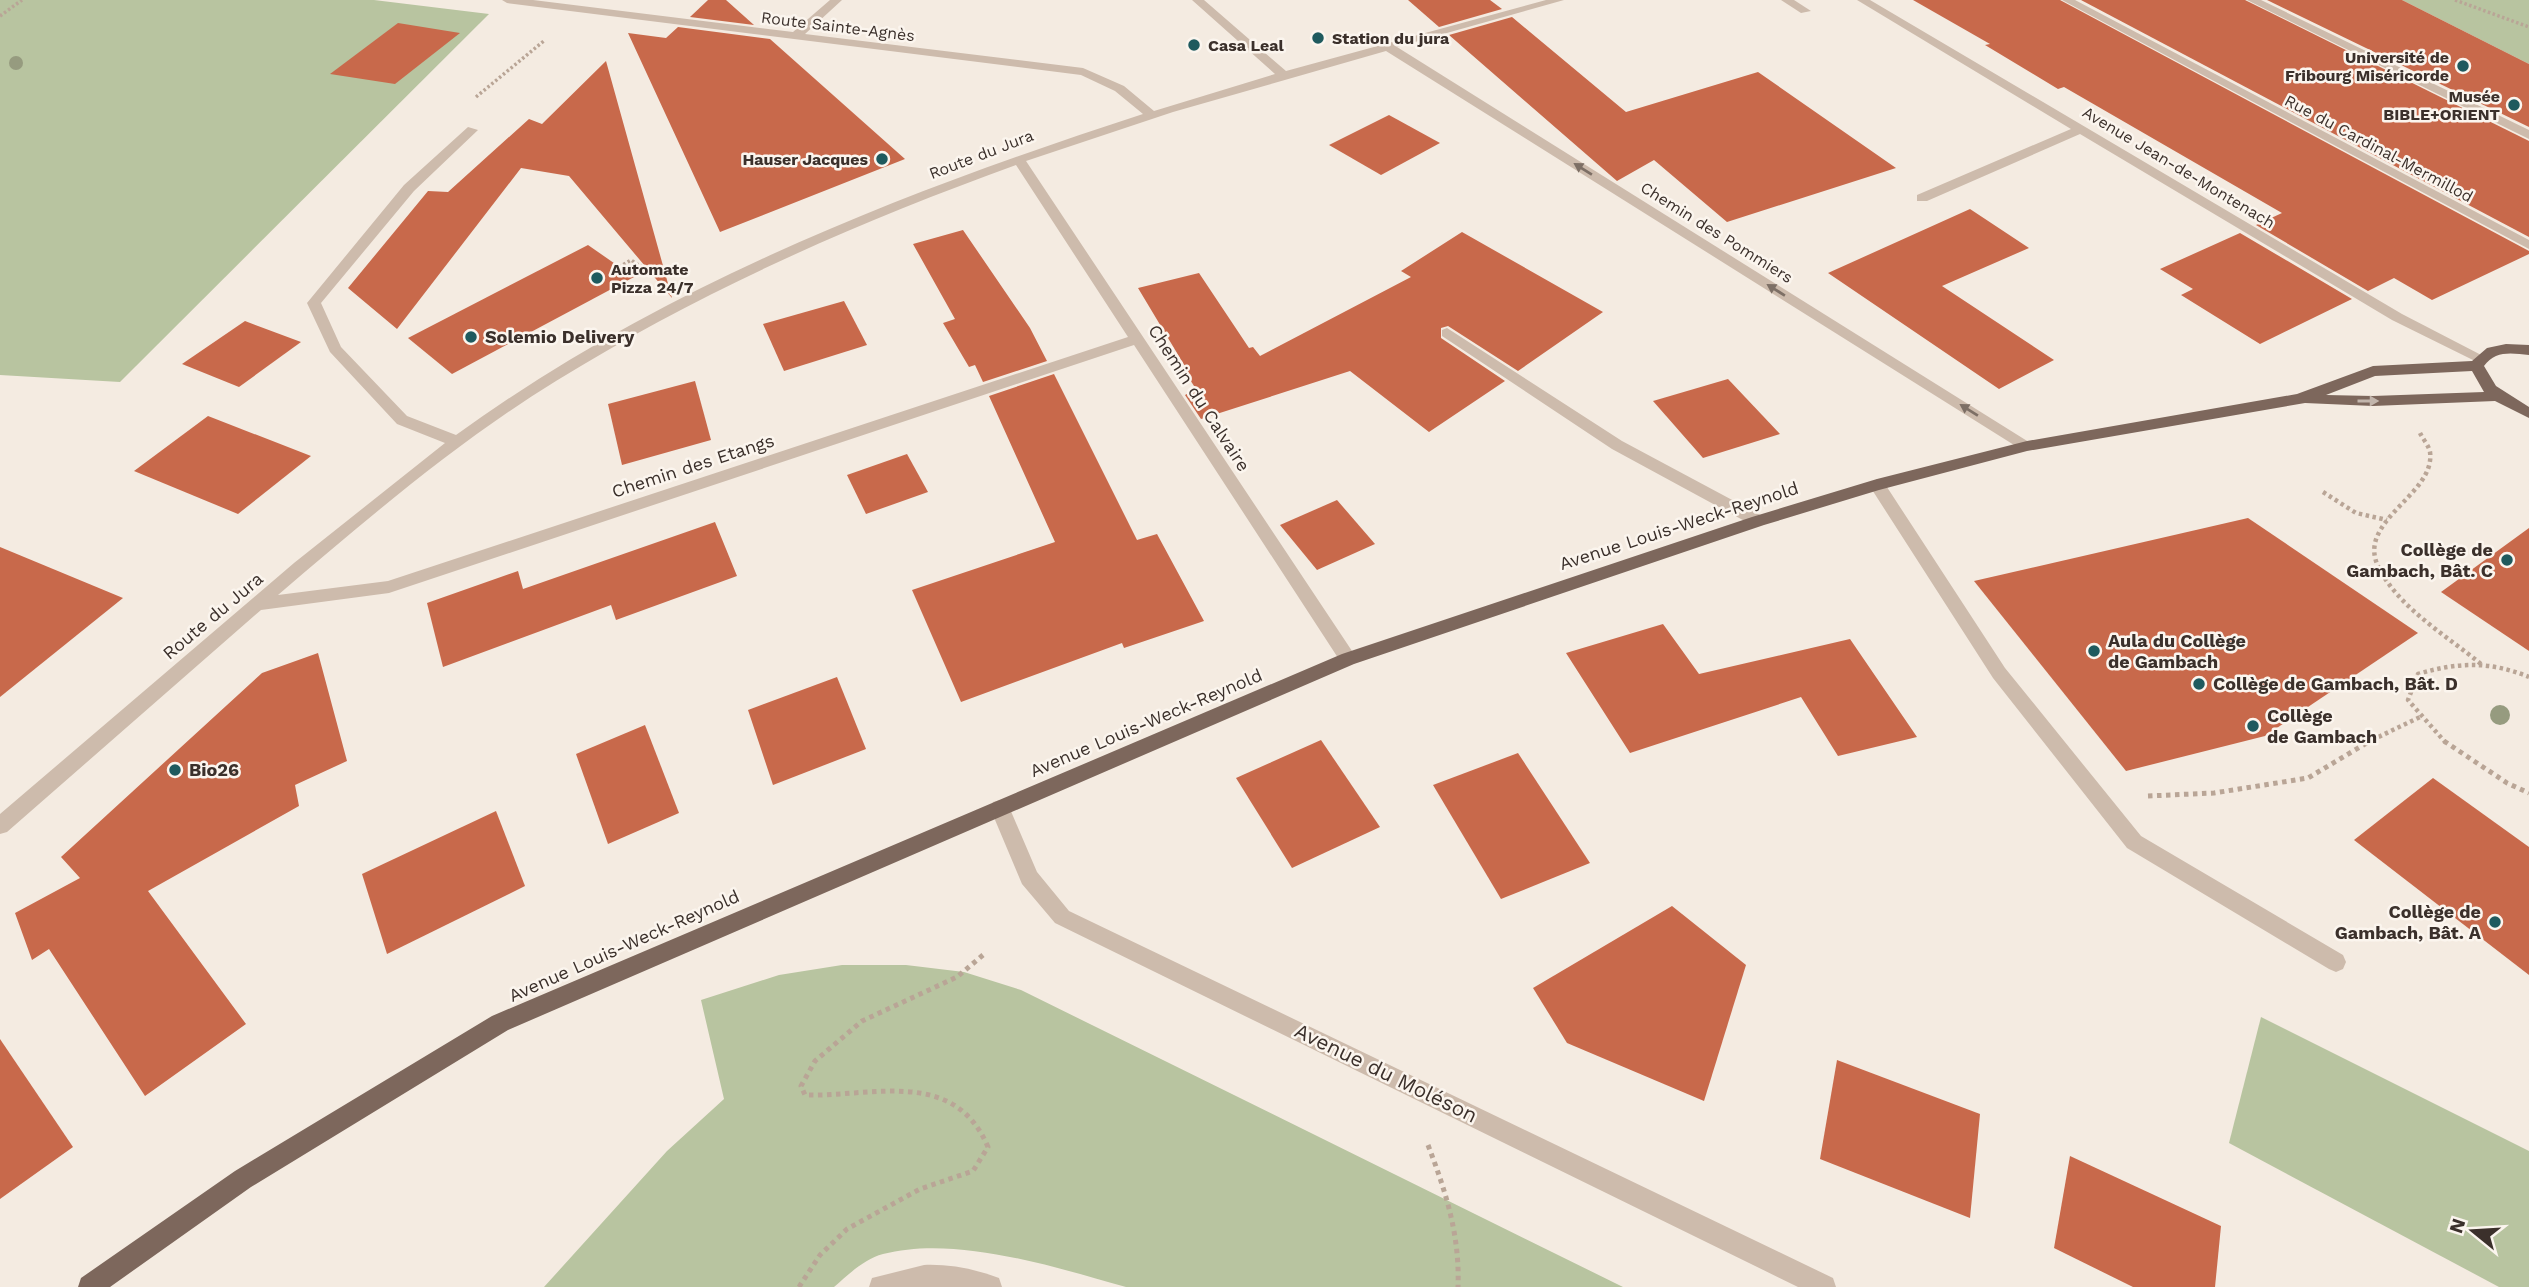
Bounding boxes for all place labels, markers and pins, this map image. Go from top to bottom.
place label: Station du jura [1332,29,1450,48]
marker: Station du jura [1310,30,1326,46]
place label: Casa Leal [1208,36,1284,55]
marker: Casa Leal [1186,37,1202,53]
place label: Université de Fribourg Miséricorde [2285,48,2449,85]
marker: Université de Fribourg Miséricorde [2455,58,2471,74]
place label: Musée BIBLE+ORIENT [2383,87,2501,124]
marker: Musée BIBLE+ORIENT [2506,97,2522,113]
place label: Hauser Jacques [743,150,868,169]
marker: Hauser Jacques [874,151,890,167]
place label: Automate Pizza 24/7 [611,260,694,297]
marker: Automate Pizza 24/7 [589,270,605,286]
place label: Solemio Delivery [485,326,635,347]
marker: Solemio Delivery [463,329,479,345]
place label: Collège de Gambach, Bât. C [2346,539,2493,581]
marker: Collège de Gambach, Bât. C [2499,552,2515,568]
place label: Aula du Collège de Gambach [2108,630,2246,672]
marker: Aula du Collège de Gambach [2086,643,2102,659]
place label: Collège de Gambach, Bât. D [2213,673,2458,694]
marker: Collège de Gambach, Bât. D [2191,676,2207,692]
place label: Collège de Gambach [2267,705,2377,747]
marker: Collège de Gambach [2245,718,2261,734]
place label: Bio26 [189,759,239,780]
marker: Bio26 [167,762,183,778]
place label: Collège de Gambach, Bât. A [2335,901,2482,943]
marker: Collège de Gambach, Bât. A [2487,914,2503,930]

